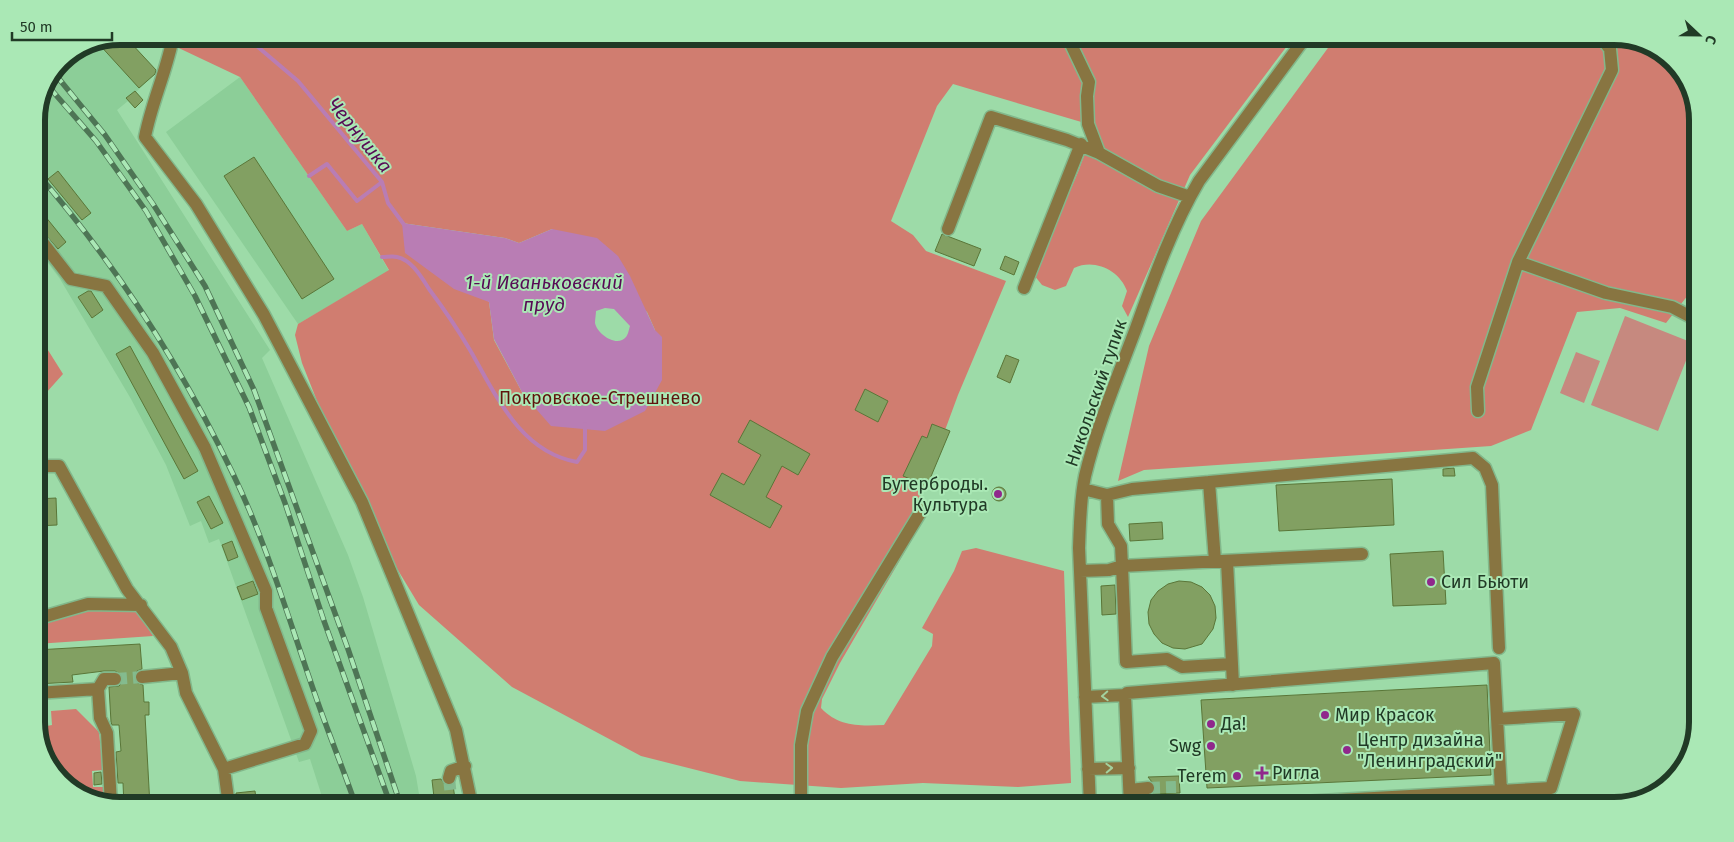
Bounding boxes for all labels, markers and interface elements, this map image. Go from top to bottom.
scale bar [12,10,112,42]
north arrow [1674,10,1724,60]
text: 50 m [20,18,53,36]
text: С [1701,33,1720,47]
water label: Чернушка [323,93,397,177]
water label: 1-й Иваньковский пруд [465,271,623,316]
street label: Никольский тупик [1060,316,1132,470]
park label: Покровское-Стрешнево [499,387,701,409]
place label: Бутерброды. Культура [882,473,988,516]
marker: Бутерброды. Культура [992,488,1004,500]
place label: Сил Бьюти [1441,571,1529,593]
marker: Сил Бьюти [1425,576,1437,588]
one-way arrow [1101,690,1109,701]
place label: Мир Красок [1335,704,1435,726]
marker: Мир Красок [1319,709,1331,721]
place label: Да! [1220,713,1246,735]
marker: Да! [1205,718,1217,730]
place label: Центр дизайна "Ленинградский" [1357,729,1502,772]
place label: Swg [1169,735,1202,757]
marker: Swg [1205,740,1217,752]
marker: Центр дизайна "Ленинградский" [1341,744,1353,756]
place label: Ригла [1272,762,1320,784]
one-way arrow [1105,763,1113,774]
place label: Terem [1177,765,1227,787]
marker: Ригла [1256,767,1268,779]
marker: Terem [1231,770,1243,782]

